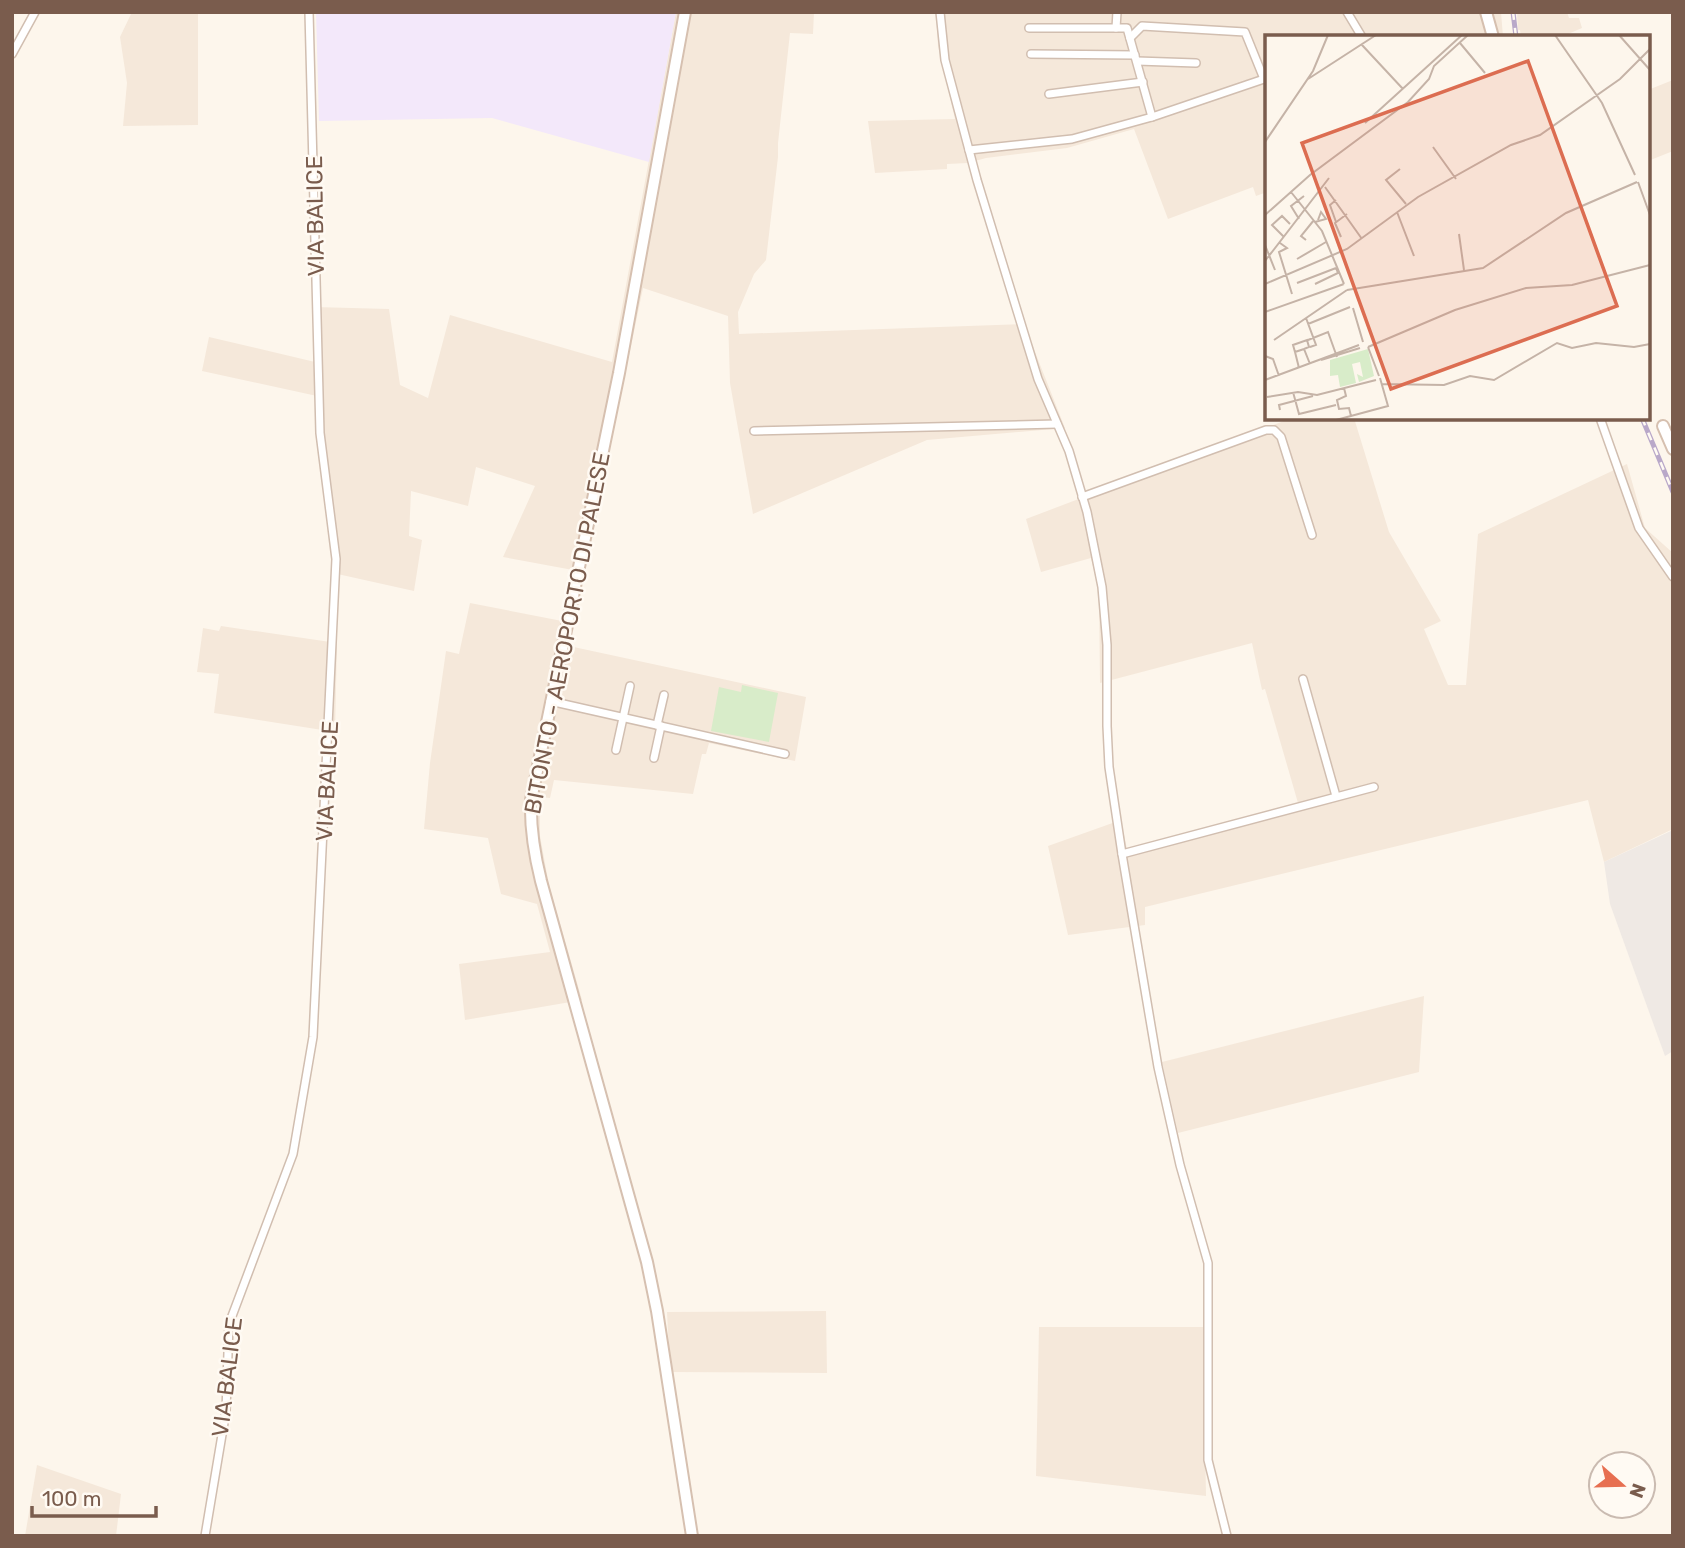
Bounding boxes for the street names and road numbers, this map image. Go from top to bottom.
street label: VIA BALICE [300,155,330,277]
street label: BITONTO - AEROPORTO DI PALESE [518,450,616,816]
street label: VIA BALICE [310,720,344,842]
street label: VIA BALICE [206,1315,248,1439]

